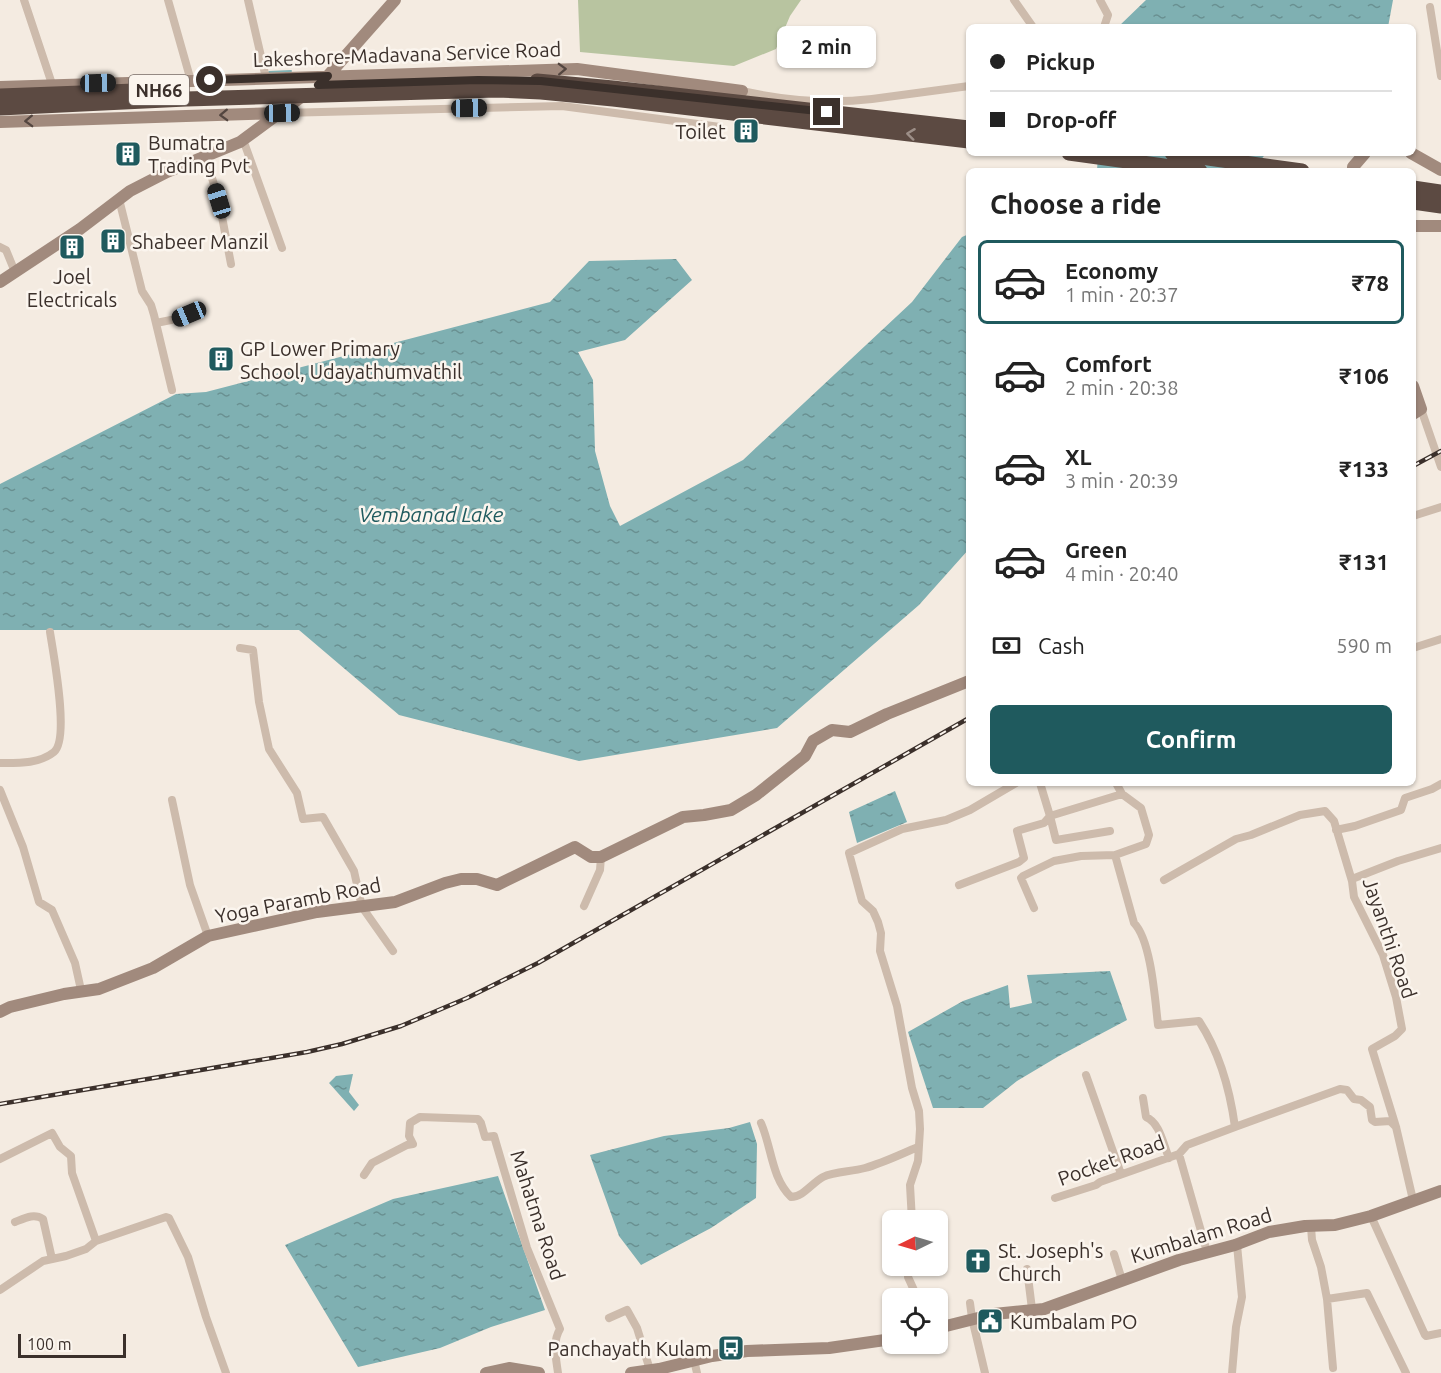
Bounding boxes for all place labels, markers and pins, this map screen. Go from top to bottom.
building icon: Toilet [731,116,761,146]
place label: Toilet [675,120,726,143]
place label: Bumatra Trading Pvt [148,131,250,177]
building icon: Bumatra Trading Pvt [113,139,143,169]
building icon: Shabeer Manzil [98,226,128,256]
place label: Shabeer Manzil [132,230,269,253]
building icon: Joel Electricals [57,232,87,262]
place label: Joel Electricals [27,265,117,311]
place label: GP Lower Primary School, Udayathumvathil [240,337,462,383]
building icon: GP Lower Primary School, Udayathumvathil [206,344,236,374]
place label: St. Joseph's Church [998,1239,1103,1285]
church icon: St. Joseph's Church [963,1246,993,1276]
public building icon: Kumbalam PO [975,1306,1005,1336]
place label: Kumbalam PO [1010,1310,1138,1333]
bus stop icon: Panchayath Kulam [716,1333,746,1363]
place label: Panchayath Kulam [547,1337,712,1360]

